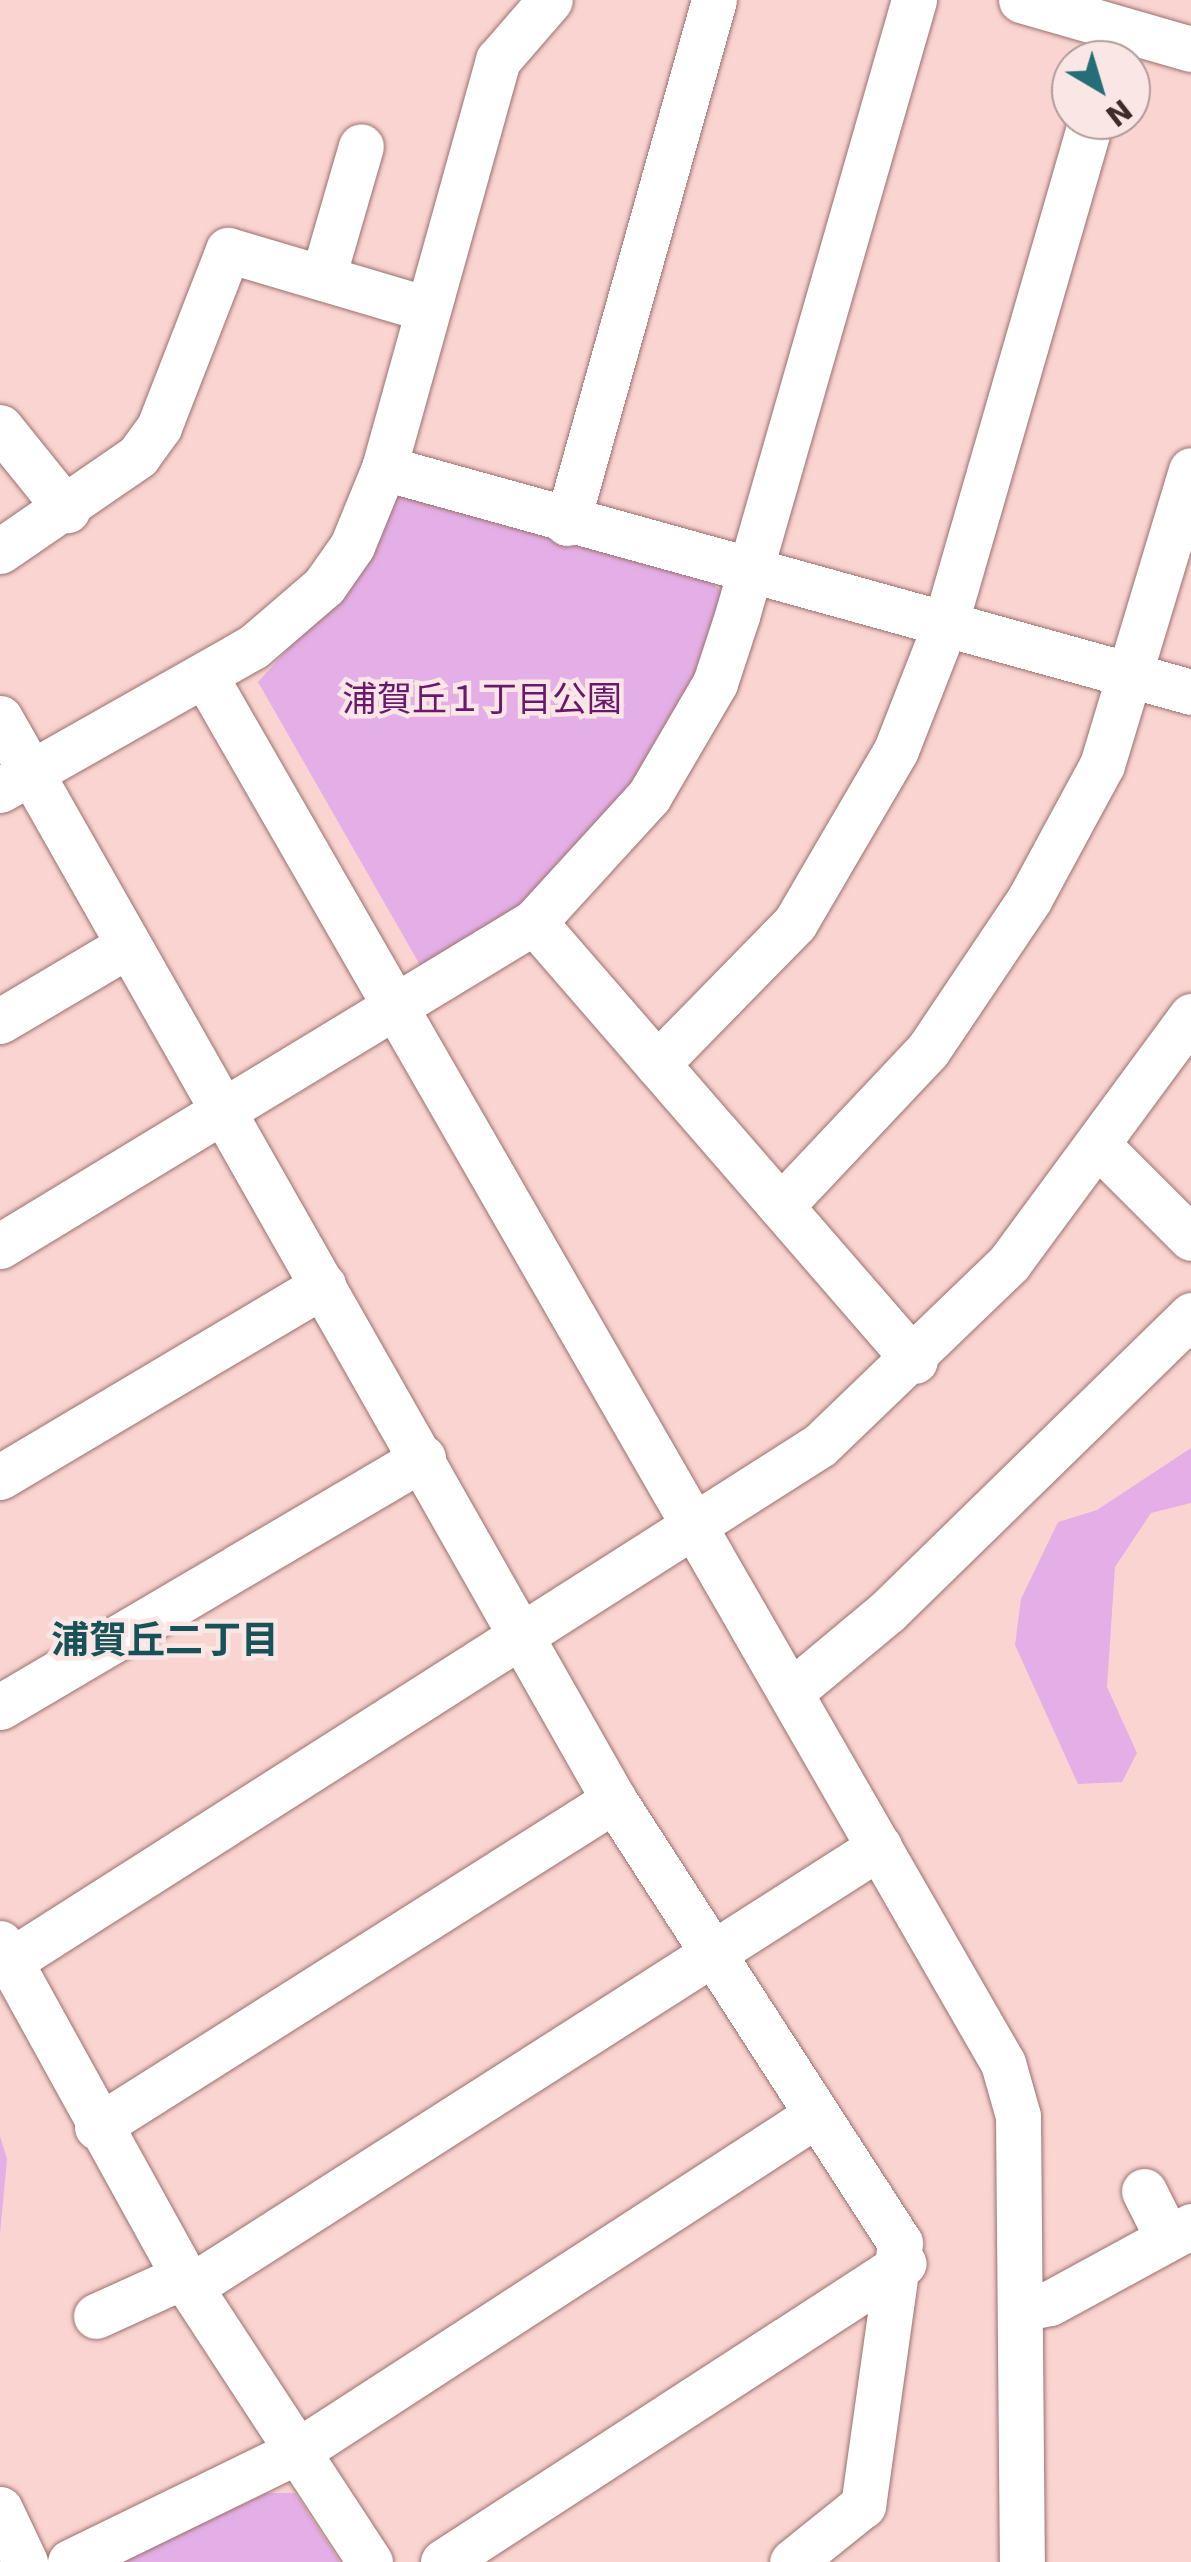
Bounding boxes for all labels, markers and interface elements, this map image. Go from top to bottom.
north arrow [1051,40,1151,140]
text: N [1099,92,1138,133]
park label: 浦賀丘１丁目公園 [342,678,622,720]
district label: 浦賀丘二丁目 [51,1618,279,1664]

